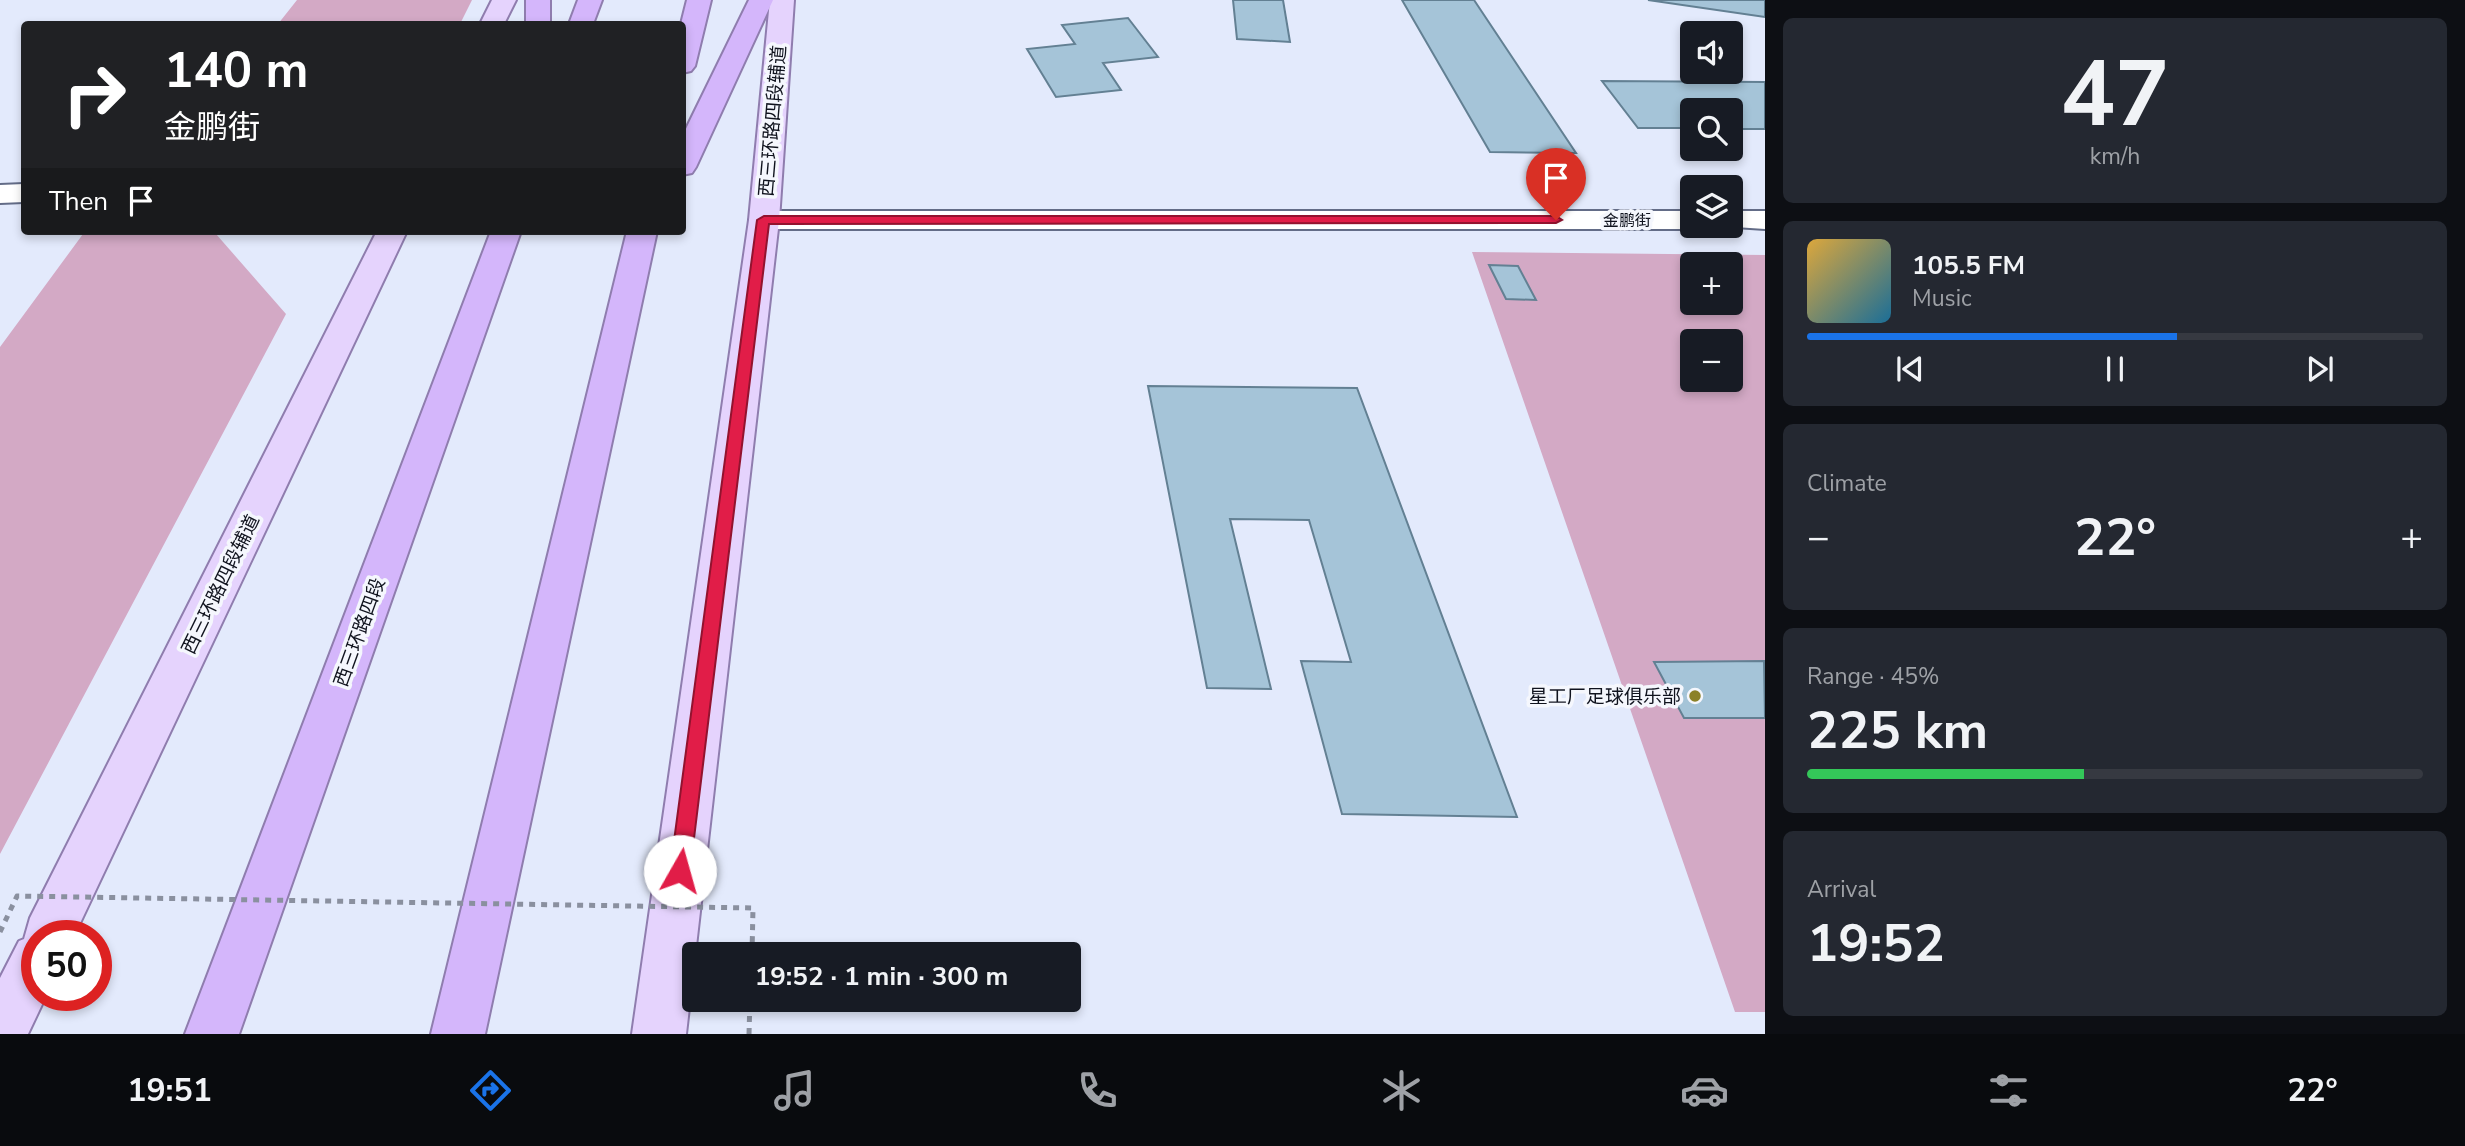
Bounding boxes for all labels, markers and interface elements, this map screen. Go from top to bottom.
map controls [1680,21,1743,392]
button: sound [1680,21,1743,84]
text: 47 [2060,33,2170,157]
text: 140 m [164,37,308,104]
street label: 西三环路四段辅道 [753,44,793,198]
icon: right [49,49,140,140]
button: search [1680,98,1743,161]
text: 金鹏街 [164,106,260,149]
text: km/h [2090,141,2140,172]
pin [1526,148,1586,220]
icon: arrive [1537,159,1575,197]
button: layers [1680,175,1743,238]
icon: arrive [122,182,160,220]
text: Then [49,184,108,219]
street label: 金鹏街 [1603,210,1651,232]
text: 105.5 FM [1912,248,2025,283]
button: + [1680,252,1743,315]
text: Music [1912,283,1972,314]
button: − [1680,329,1743,392]
icon: previous [1891,350,1929,388]
icon: pause [2096,350,2134,388]
icon: next [2301,350,2339,388]
text: Climate [1807,468,1887,499]
text: 22° [2074,502,2156,573]
street label: 西三环路四段辅道 [176,510,266,658]
text: − [1807,512,1830,563]
text: + [2400,512,2423,563]
street label: 西三环路四段 [328,574,392,690]
text: Range · 45% [1807,661,1939,692]
place label: 星工厂足球俱乐部 [1529,684,1681,710]
marker: 星工厂足球俱乐部 [1687,688,1703,704]
text: 225 km [1807,695,1988,766]
position arrow [643,834,717,908]
text: Arrival [1807,874,1876,905]
text: 19:52 [1807,908,1945,979]
speed limit sign: 50 [21,920,112,1011]
text: 19:52 · 1 min · 300 m [755,959,1008,994]
icon: directions [466,1066,515,1115]
icon: music [770,1066,819,1115]
icon: phone [1073,1066,1122,1115]
icon: climate [1377,1066,1426,1115]
icon: car [1680,1066,1729,1115]
icon: filters [1984,1066,2033,1115]
text: 19:51 [127,1069,212,1112]
text: 22° [2287,1069,2338,1112]

